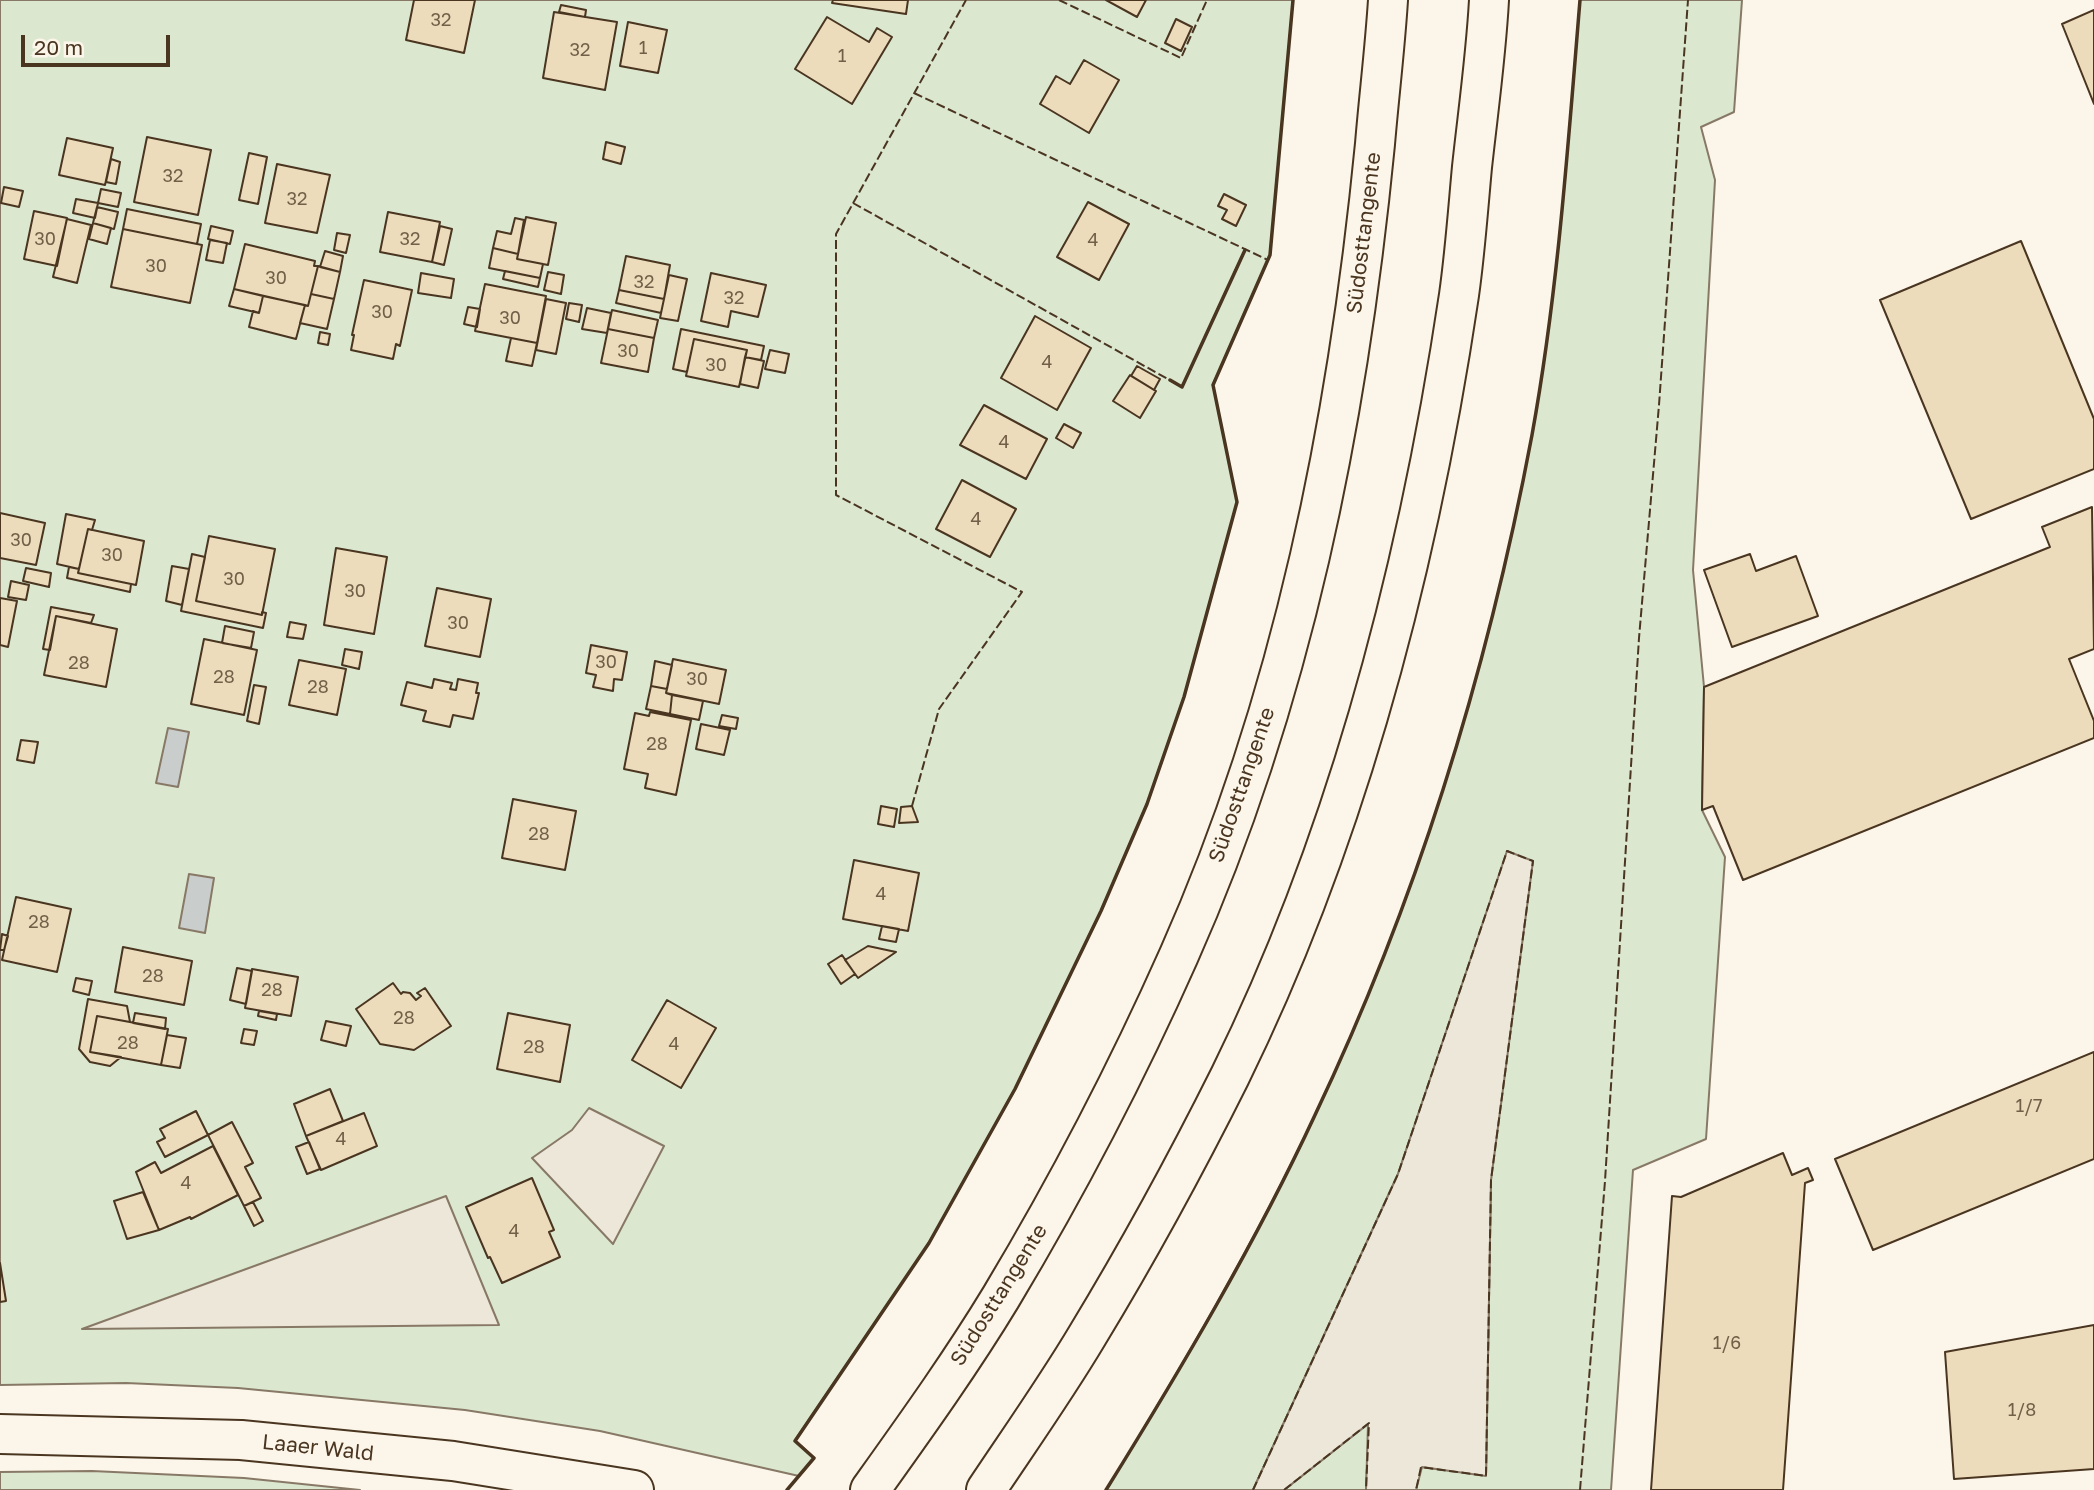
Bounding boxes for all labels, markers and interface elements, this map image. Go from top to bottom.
house number: 32 [431,9,451,31]
scale bar [24,21,173,65]
text: 20 m [34,34,83,60]
house number: 1 [639,37,647,59]
house number: 32 [570,39,590,61]
house number: 1 [838,45,846,67]
street label: Südosttangente [1342,151,1386,315]
house number: 32 [163,165,183,187]
house number: 32 [287,188,307,210]
house number: 30 [34,228,56,250]
house number: 32 [400,228,420,250]
house number: 4 [1088,229,1098,251]
house number: 30 [145,255,167,277]
house number: 30 [265,267,287,289]
house number: 32 [634,271,654,293]
house number: 32 [724,287,744,309]
house number: 30 [371,301,393,323]
house number: 30 [499,307,521,329]
house number: 30 [617,340,639,362]
house number: 4 [1042,351,1052,373]
house number: 30 [705,354,727,376]
house number: 4 [999,431,1009,453]
house number: 4 [971,508,981,530]
house number: 30 [10,529,32,551]
house number: 30 [101,544,123,566]
house number: 30 [223,568,245,590]
house number: 30 [344,580,366,602]
house number: 30 [447,612,469,634]
house number: 30 [595,651,617,673]
house number: 28 [68,652,90,674]
house number: 28 [213,666,235,688]
house number: 30 [686,668,708,690]
house number: 28 [307,676,329,698]
street label: Südosttangente [1204,704,1280,866]
house number: 28 [646,733,668,755]
house number: 28 [528,823,550,845]
house number: 4 [876,883,886,905]
house number: 28 [28,911,50,933]
house number: 28 [142,965,164,987]
house number: 28 [261,979,283,1001]
house number: 28 [393,1007,415,1029]
house number: 28 [117,1032,139,1054]
house number: 4 [669,1033,679,1055]
house number: 28 [523,1036,545,1058]
house number: 1/7 [2016,1095,2042,1117]
house number: 4 [336,1128,346,1150]
house number: 4 [181,1172,191,1194]
street label: Südosttangente [945,1219,1053,1371]
house number: 4 [509,1220,519,1242]
house number: 1/6 [1713,1332,1741,1354]
house number: 1/8 [2008,1399,2036,1421]
street label: Laaer Wald [261,1430,375,1466]

